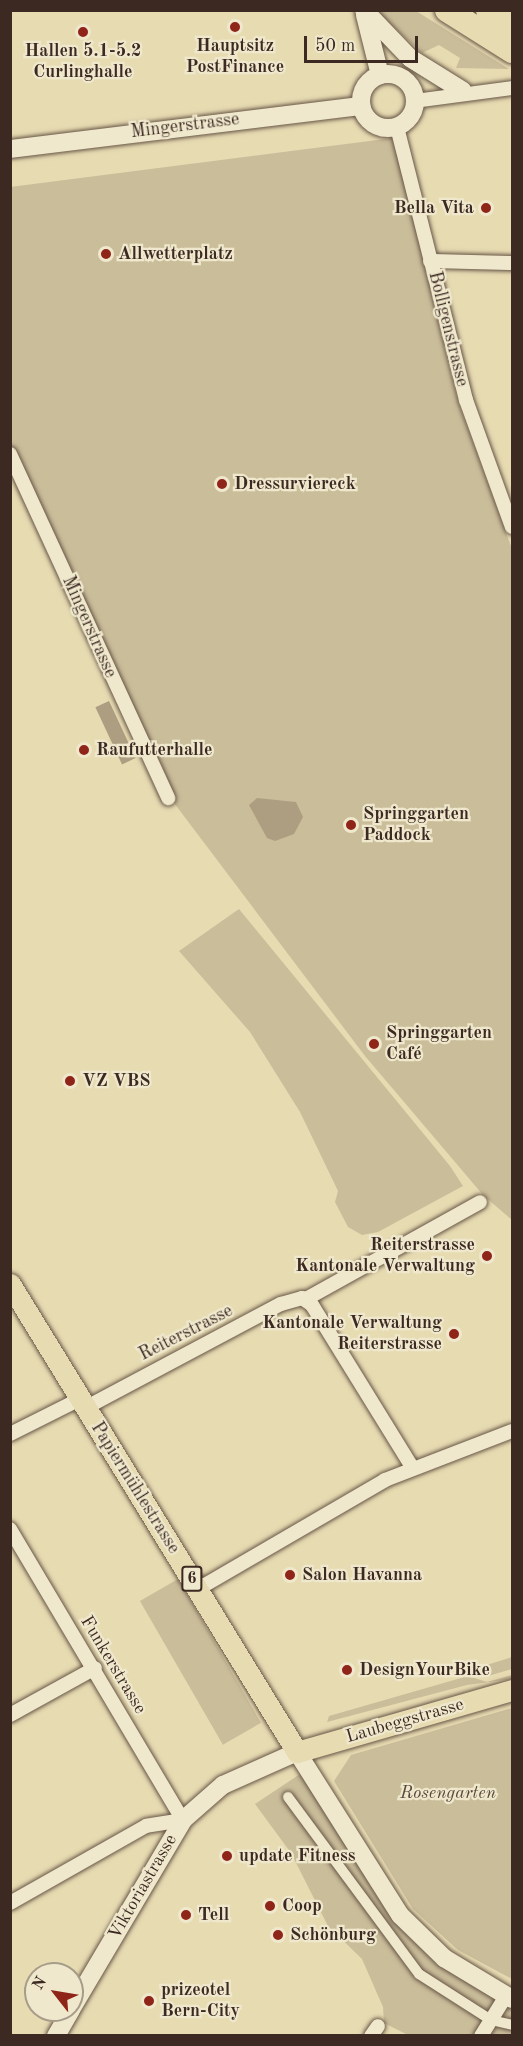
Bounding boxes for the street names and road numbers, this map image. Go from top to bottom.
street label: Mingerstrasse [129,109,241,143]
street label: Bolligenstrasse [423,269,473,389]
street label: Mingerstrasse [57,573,121,681]
street label: Reiterstrasse [136,1300,236,1366]
street label: Papiermühlestrasse [86,1418,184,1558]
road number: 6 [180,1566,204,1592]
street label: Funkerstrasse [75,1612,151,1718]
street label: Laubeggstrasse [343,1694,467,1748]
street label: Viktoriastrasse [104,1831,182,1943]

